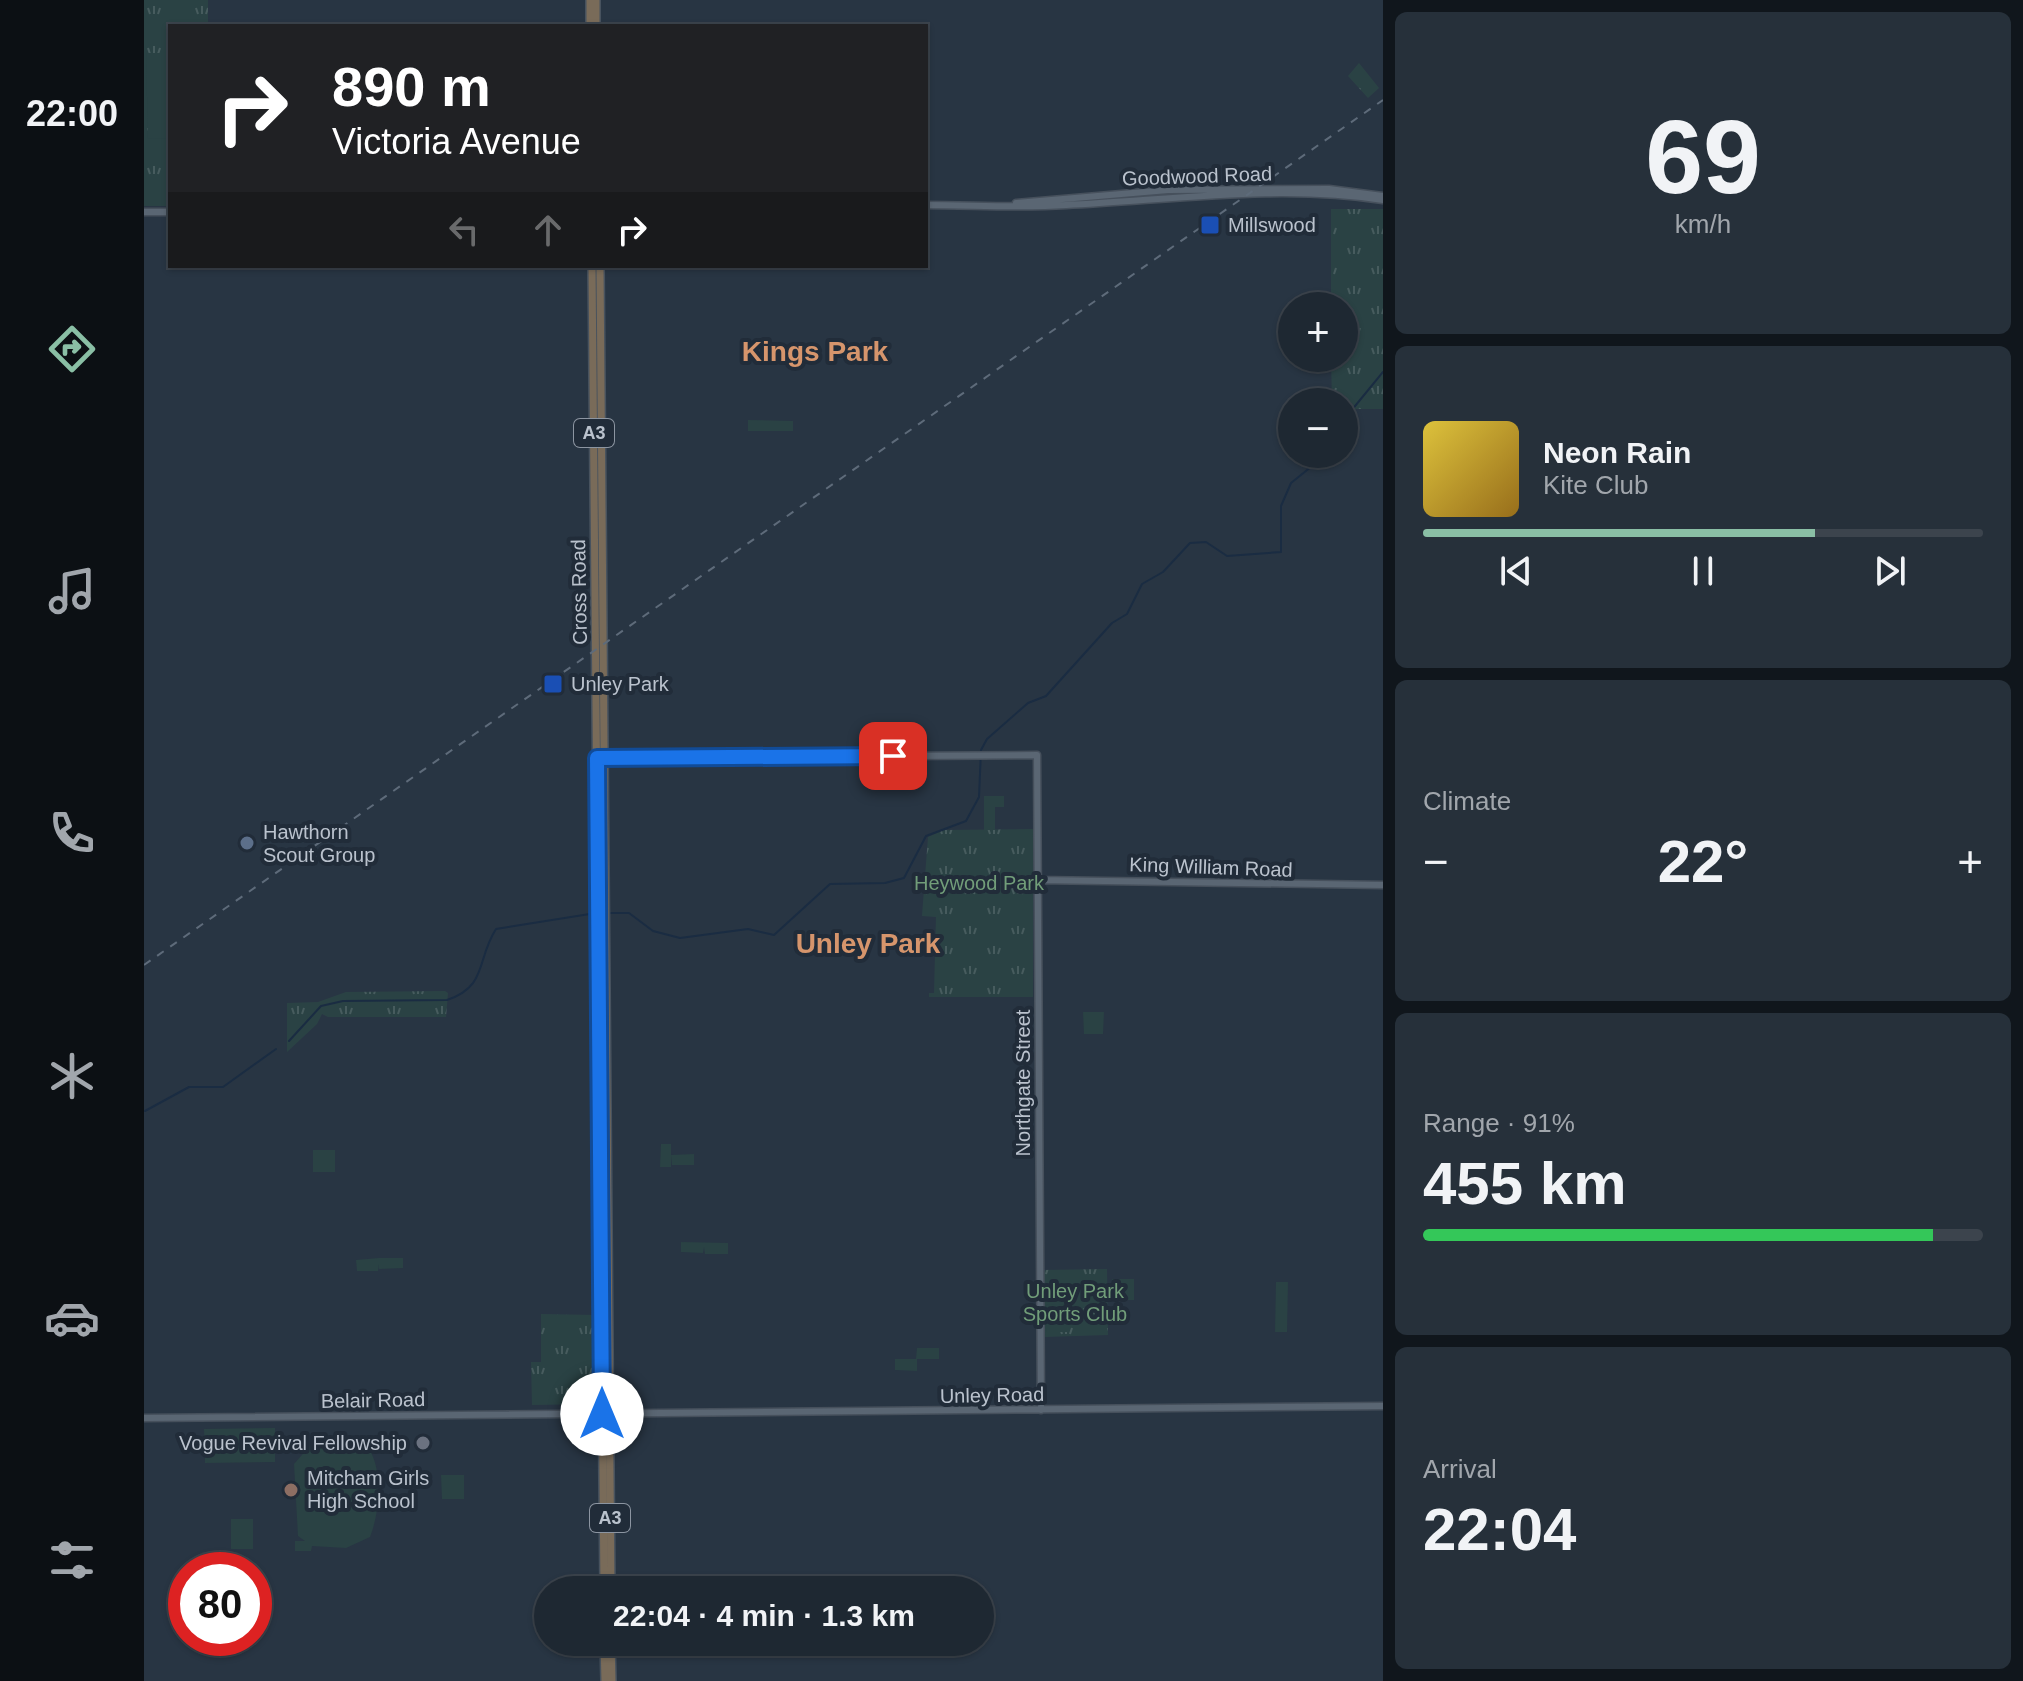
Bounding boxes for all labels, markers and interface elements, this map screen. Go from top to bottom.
text: 890 m [332,55,491,118]
icon: right [200,56,304,160]
text: 22:00 [26,93,118,134]
text: 69 [1645,99,1761,215]
text: Victoria Avenue [332,121,581,162]
street label: Goodwood Road [1122,162,1272,190]
icon: left [442,208,486,252]
icon: ahead [526,208,570,252]
icon: right [610,208,654,252]
text: km/h [1675,209,1731,239]
marker: Millswood [1199,214,1221,236]
place label: Millswood [1228,214,1316,236]
map controls [1278,292,1358,468]
button: + [1278,292,1358,372]
icon: directions [44,321,100,377]
district label: Kings Park [742,336,889,367]
button: − [1278,388,1358,468]
road number: A3 [574,419,614,447]
text: Neon Rain [1543,436,1691,469]
text: Kite Club [1543,470,1649,500]
street label: Cross Road [567,539,591,645]
icon: previous [1494,549,1538,593]
icon: pause [1681,549,1725,593]
icon: next [1868,549,1912,593]
icon: music [44,563,100,619]
marker: Unley Park [542,673,564,695]
place label: Unley Park [571,673,670,695]
pin [859,722,927,790]
icon: arrive [871,734,915,778]
text: Climate [1423,786,1511,816]
icon: phone [44,805,100,861]
place label: Hawthorn Scout Group [263,821,375,866]
text: 22° [1658,828,1748,895]
marker: Hawthorn Scout Group [238,834,256,852]
text: − [1423,837,1449,886]
text: + [1957,837,1983,886]
street label: King William Road [1129,853,1293,881]
park label: Heywood Park [914,872,1045,894]
district label: Unley Park [796,928,941,959]
street label: Northgate Street [1012,1009,1034,1156]
icon: climate [44,1048,100,1104]
text: Range · 91% [1423,1108,1575,1138]
text: 455 km [1423,1150,1627,1217]
park label: Unley Park Sports Club [1023,1280,1127,1325]
icon: car [44,1290,100,1346]
position arrow [560,1372,644,1456]
street label: Unley Road [940,1383,1044,1407]
street label: Belair Road [321,1388,425,1412]
place label: Vogue Revival Fellowship [179,1432,407,1454]
marker: Vogue Revival Fellowship [414,1434,432,1452]
text: Arrival [1423,1454,1497,1484]
place label: Mitcham Girls High School [307,1467,429,1512]
marker: Mitcham Girls High School [282,1481,300,1499]
text: 22:04 [1423,1496,1576,1563]
road number: A3 [590,1504,630,1532]
icon: filters [44,1532,100,1588]
speed limit sign: 80 [168,1552,272,1656]
text: 22:04 · 4 min · 1.3 km [613,1599,915,1632]

